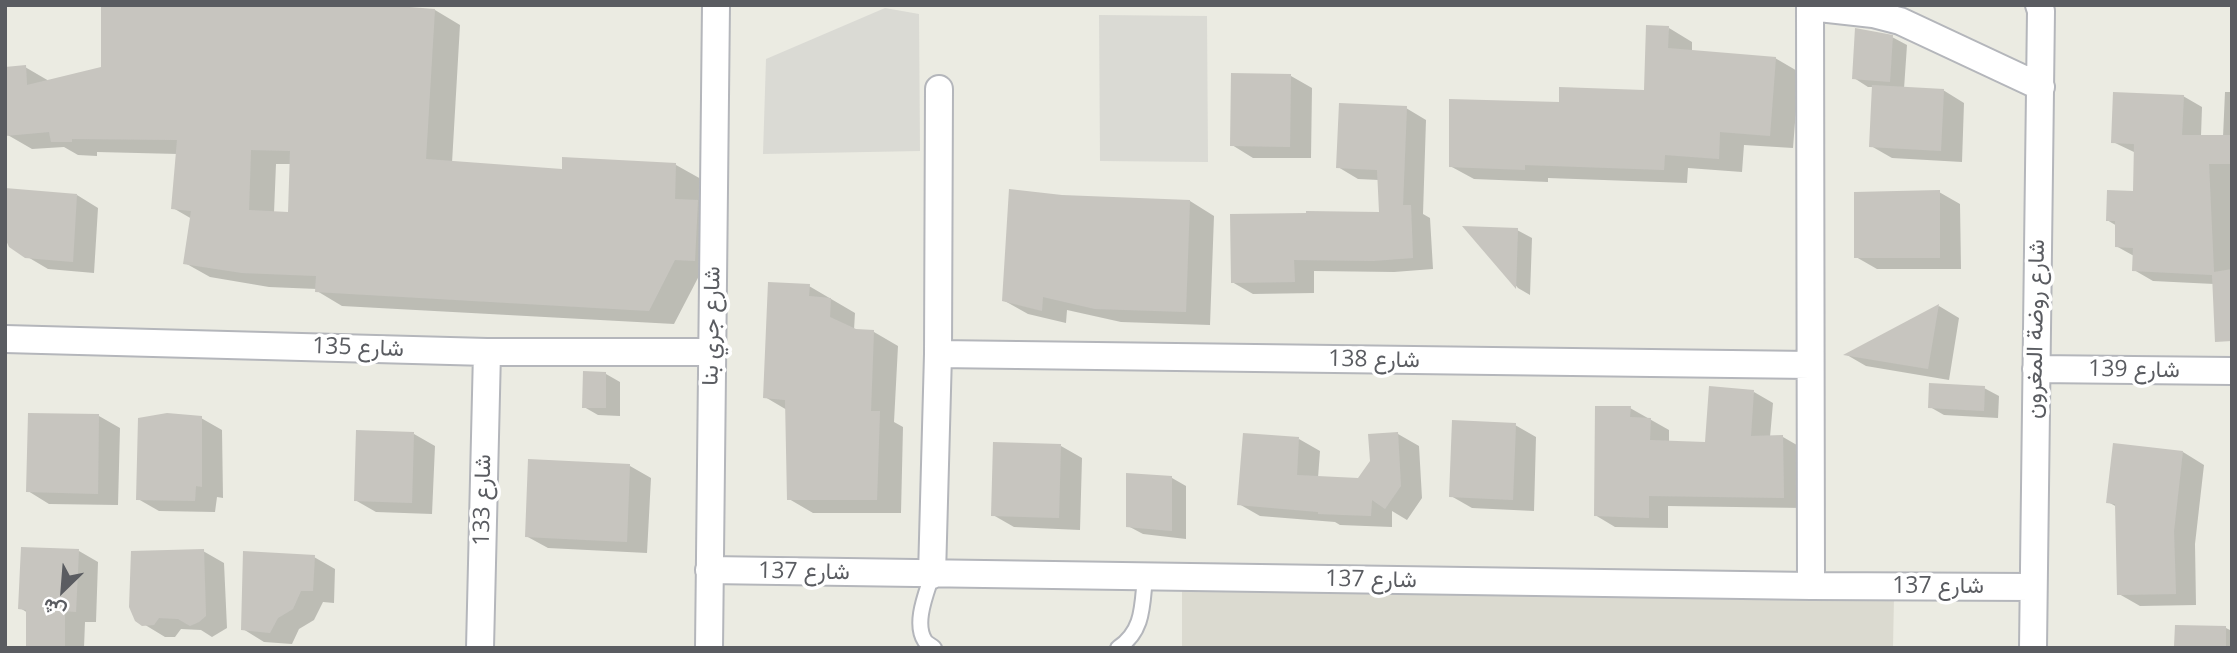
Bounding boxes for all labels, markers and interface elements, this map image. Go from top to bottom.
street label: شارع روضة المغرون [2021,239,2051,419]
street label: شارع جري بنا [697,266,727,386]
street label: شارع 135 [312,333,404,363]
street label: شارع 138 [1328,345,1420,375]
street label: شارع 139 [2088,355,2180,385]
street label: شارع 133 [468,454,498,546]
north arrow [28,555,98,625]
street label: شارع 137 [758,557,850,587]
street label: شارع 137 [1325,565,1417,595]
street label: شارع 137 [1892,572,1984,600]
text: ش [38,592,70,626]

